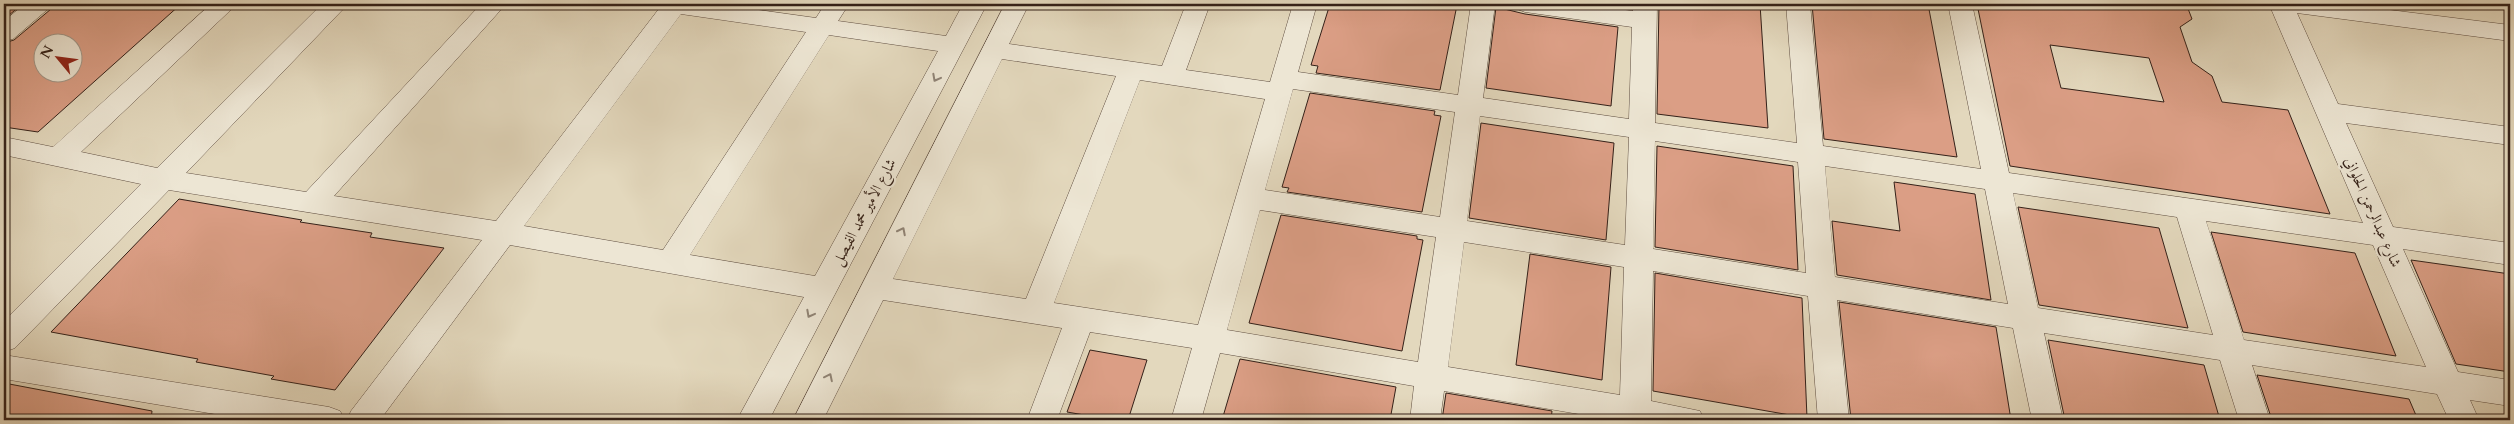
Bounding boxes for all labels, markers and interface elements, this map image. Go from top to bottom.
north arrow [32,32,82,82]
text: N [36,42,58,62]
one-way arrow [932,72,942,81]
street label: شارع الأمير محمد الفيصل [826,154,903,271]
street label: شارع عبدالرحمن الحلواني [2337,154,2406,271]
one-way arrow [896,228,906,237]
one-way arrow [806,308,816,317]
one-way arrow [823,373,833,382]

